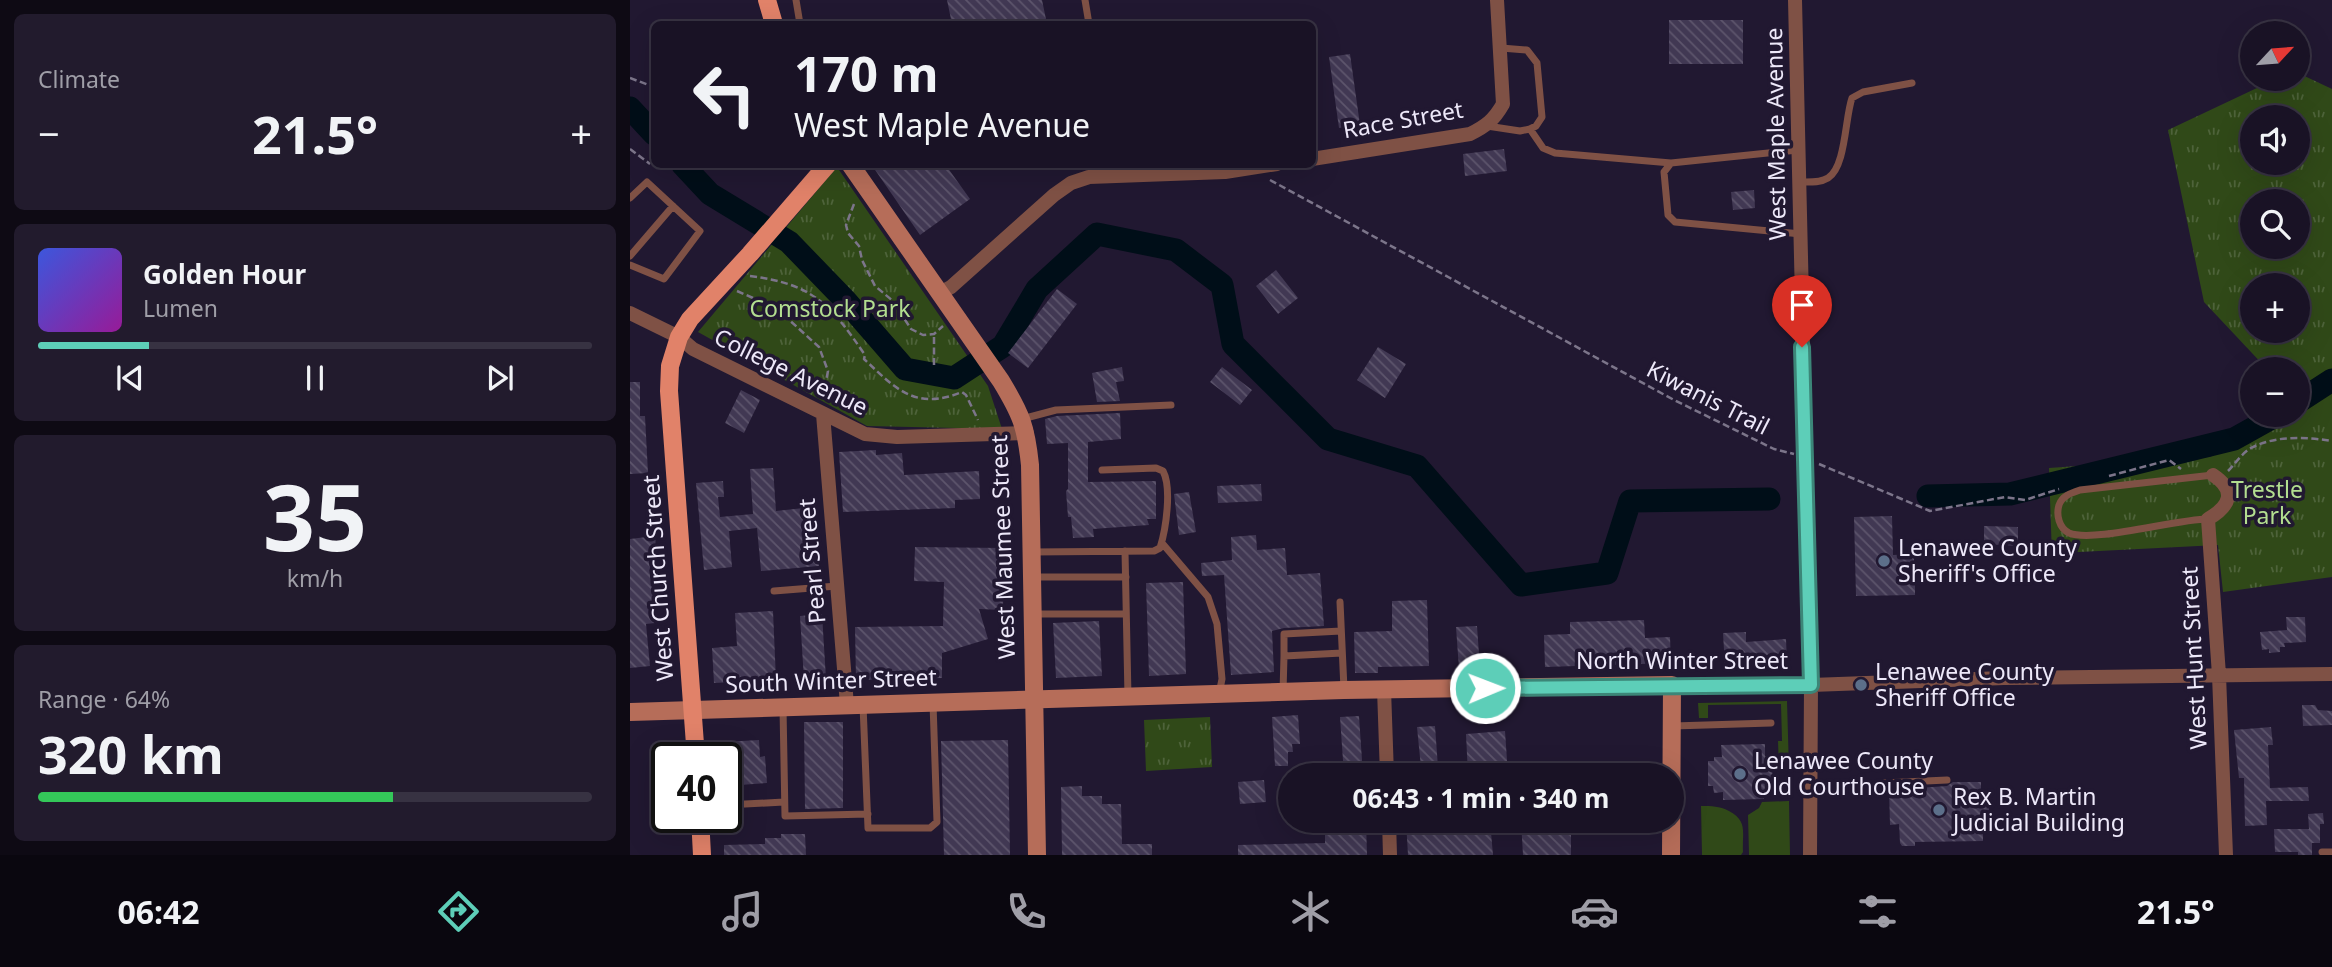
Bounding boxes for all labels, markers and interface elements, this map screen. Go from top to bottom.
north arrow [2240,21,2310,91]
map controls [2240,21,2310,427]
street label: West Maple Avenue [1757,27,1793,241]
text: 170 m [794,40,939,106]
icon: left [679,49,770,140]
text: Climate [38,63,120,95]
street label: Race Street [1340,93,1465,145]
text: 21.5° [252,98,378,169]
text: West Maple Avenue [794,103,1090,146]
button: sound [2240,105,2310,175]
text: − [38,107,60,159]
text: + [570,107,592,159]
button: search [2240,189,2310,259]
text: Golden Hour [143,256,306,292]
button: + [2240,273,2310,343]
pin [1772,275,1832,347]
icon: arrive [1783,286,1821,324]
text: Lumen [143,292,218,324]
park label: Comstock Park [749,292,911,324]
street label: College Avenue [709,320,874,422]
street label: Kiwanis Trail [1642,352,1775,442]
button: − [2240,357,2310,427]
icon: previous [111,359,149,397]
icon: pause [296,359,334,397]
icon: next [481,359,519,397]
street label: West Maumee Street [982,434,1022,660]
text: 35 [263,454,367,578]
park label: Trestle Park [2231,473,2303,531]
street label: West Church Street [634,474,680,682]
street label: Pearl Street [790,497,832,625]
place label: Lenawee County Sheriff's Office [1898,531,2077,589]
marker: Lenawee County Sheriff's Office [1876,553,1892,569]
text: km/h [287,562,343,594]
street label: West Hunt Street [2172,566,2214,750]
street label: North Winter Street [1576,644,1788,676]
position arrow [1448,651,1522,725]
place label: Lenawee County Sheriff Office [1875,655,2054,713]
street label: South Winter Street [725,660,937,700]
marker: Lenawee County Sheriff Office [1853,677,1869,693]
text: Range · 64% [38,683,170,715]
text: 320 km [38,718,224,789]
speed limit sign: 40 [651,742,742,833]
place label: Lenawee County Old Courthouse [1754,744,1933,802]
marker: Lenawee County Old Courthouse [1732,766,1748,782]
text: 06:43 · 1 min · 340 m [1353,780,1609,816]
place label: Rex B. Martin Judicial Building [1951,780,2125,838]
marker: Rex B. Martin Judicial Building [1931,802,1947,818]
icon: directions [434,887,483,936]
icon: music [718,887,767,936]
icon: phone [1002,887,1051,936]
icon: climate [1286,887,1335,936]
icon: car [1570,887,1619,936]
icon: filters [1853,887,1902,936]
text: 06:42 [117,890,200,933]
text: 21.5° [2137,890,2215,933]

